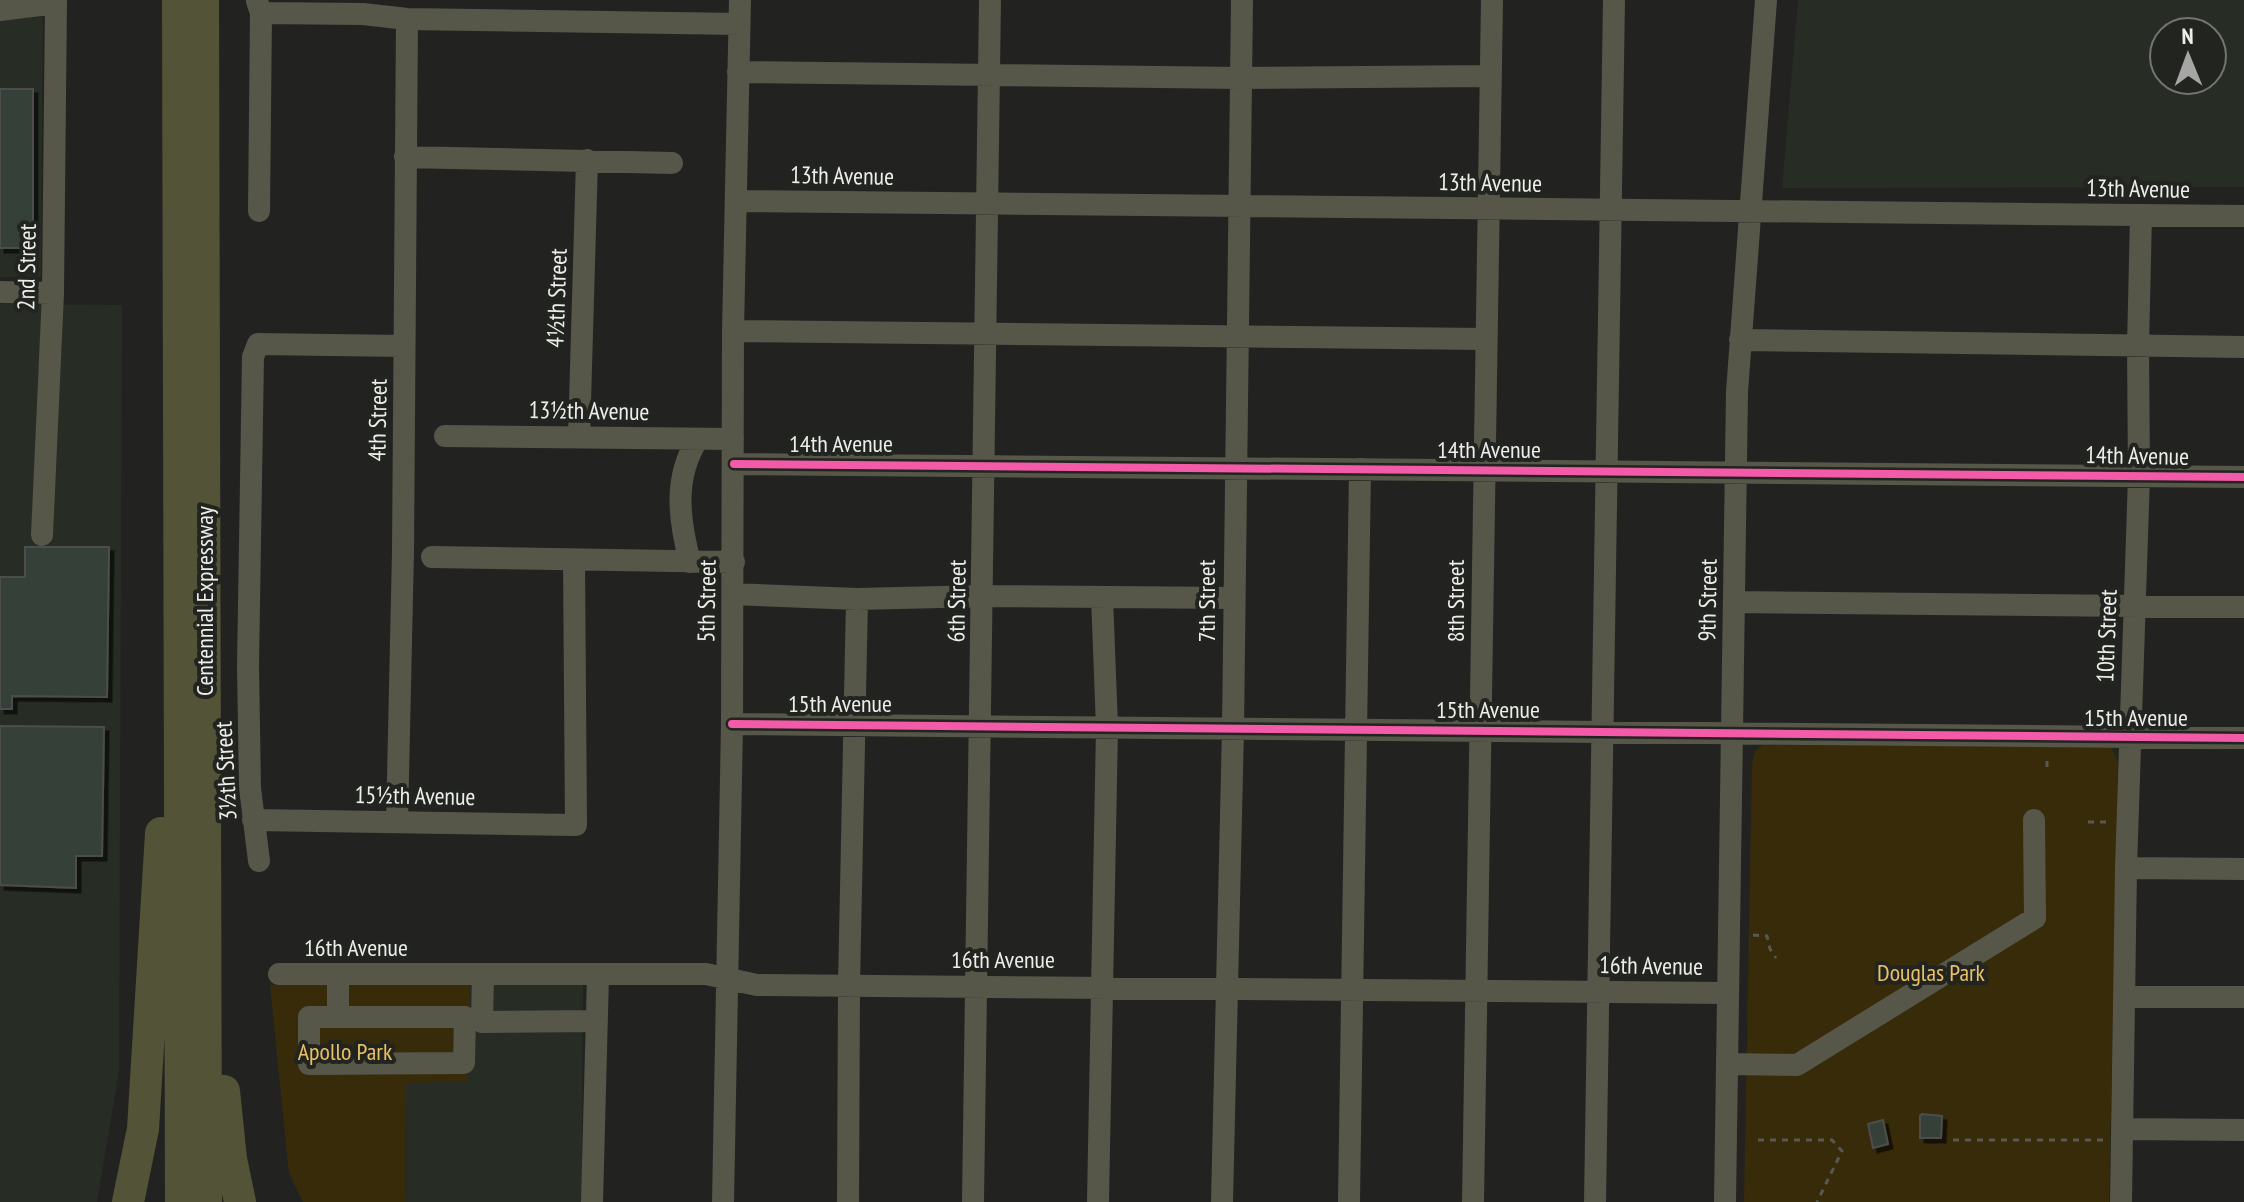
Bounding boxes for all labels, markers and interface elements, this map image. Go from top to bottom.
north arrow [2148,16,2228,96]
text: N [2181,22,2194,50]
street label: 13th Avenue [790,159,894,192]
street label: 13th Avenue [1438,166,1542,199]
street label: 13th Avenue [2086,172,2190,205]
street label: 2nd Street [10,223,43,311]
street label: 4½th Street [539,247,574,348]
street label: 4th Street [361,378,394,462]
street label: 13½th Avenue [528,394,650,427]
street label: 14th Avenue [789,428,893,459]
street label: 14th Avenue [1437,434,1541,465]
street label: 14th Avenue [2085,439,2189,472]
street label: Centennial Expressway [189,506,220,696]
street label: 9th Street [1691,558,1724,642]
street label: 5th Street [690,559,723,643]
street label: 6th Street [940,559,973,643]
street label: 7th Street [1191,559,1222,642]
street label: 8th Street [1440,559,1471,642]
street label: 10th Street [2089,588,2124,683]
street label: 15th Avenue [788,688,892,719]
street label: 15th Avenue [1436,694,1540,725]
street label: 15th Avenue [2084,702,2188,733]
street label: 3½th Street [207,720,244,822]
street label: 15½th Avenue [354,779,476,812]
street label: 16th Avenue [304,932,408,963]
street label: 16th Avenue [951,944,1055,975]
street label: 16th Avenue [1599,949,1703,982]
park label: Douglas Park [1877,957,1986,988]
park label: Apollo Park [298,1036,393,1067]

